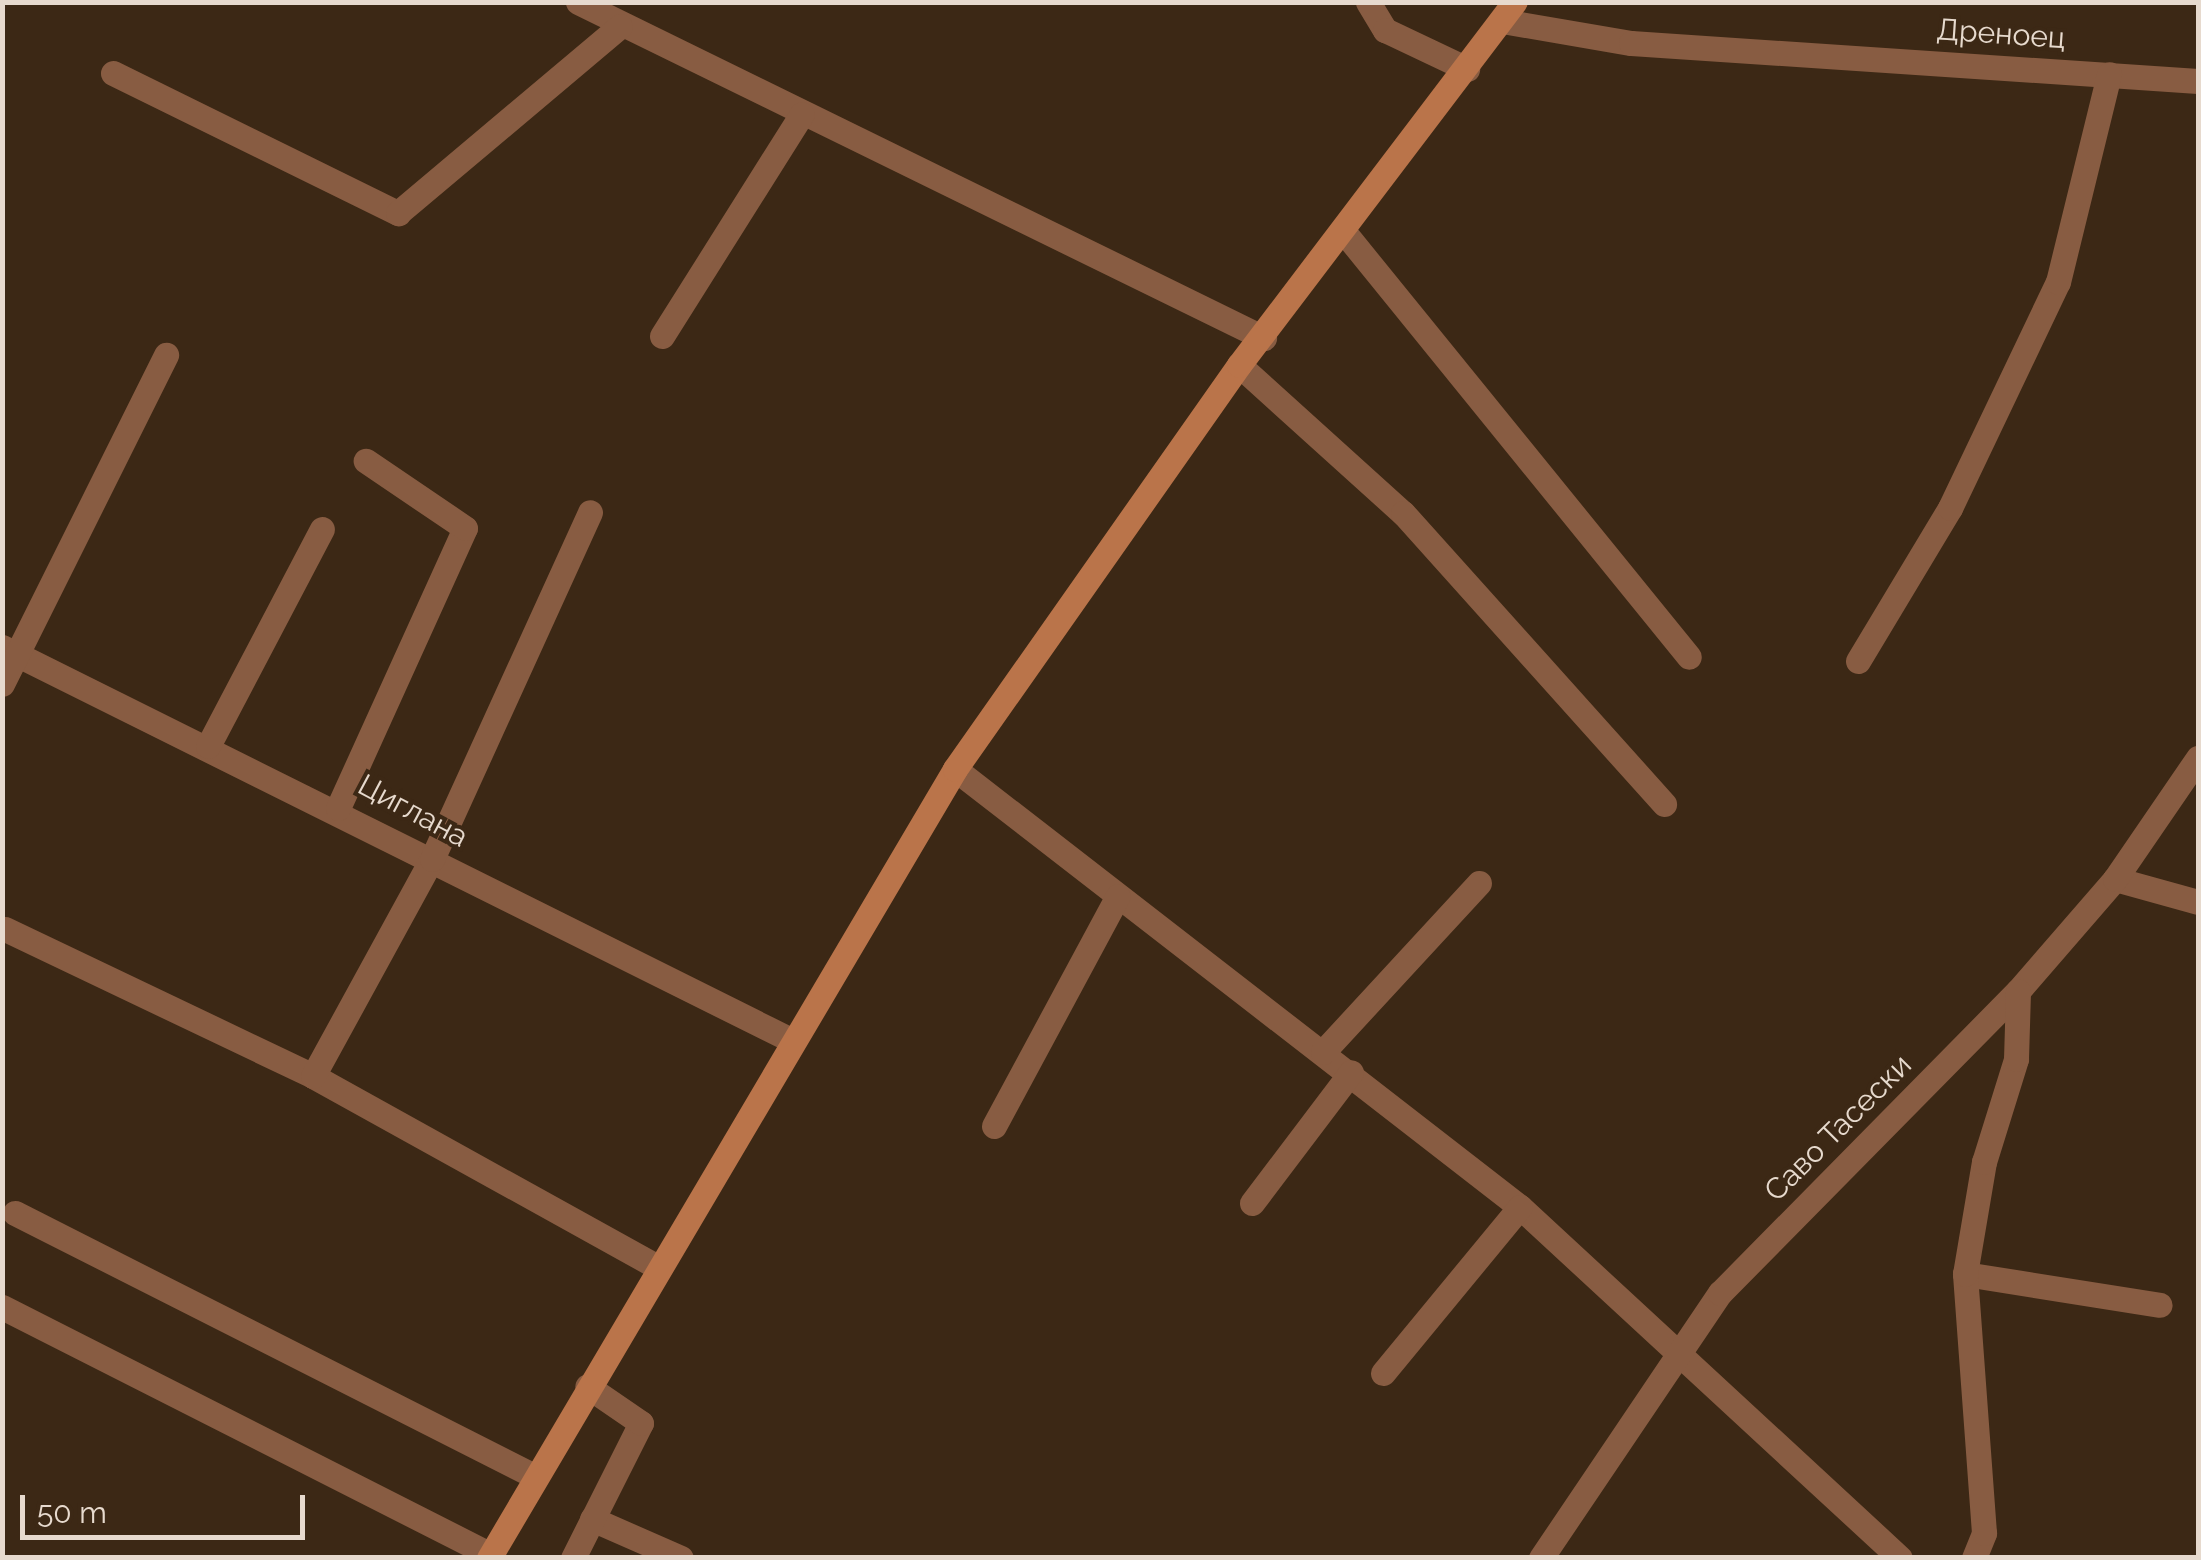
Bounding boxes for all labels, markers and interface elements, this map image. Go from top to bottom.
street label: Дреноец [1935,12,2067,56]
street label: Циглана [352,767,474,855]
street label: Саво Тасески [1757,1047,1919,1209]
scale bar [25,1475,310,1537]
text: 50 m [37,1495,107,1530]

